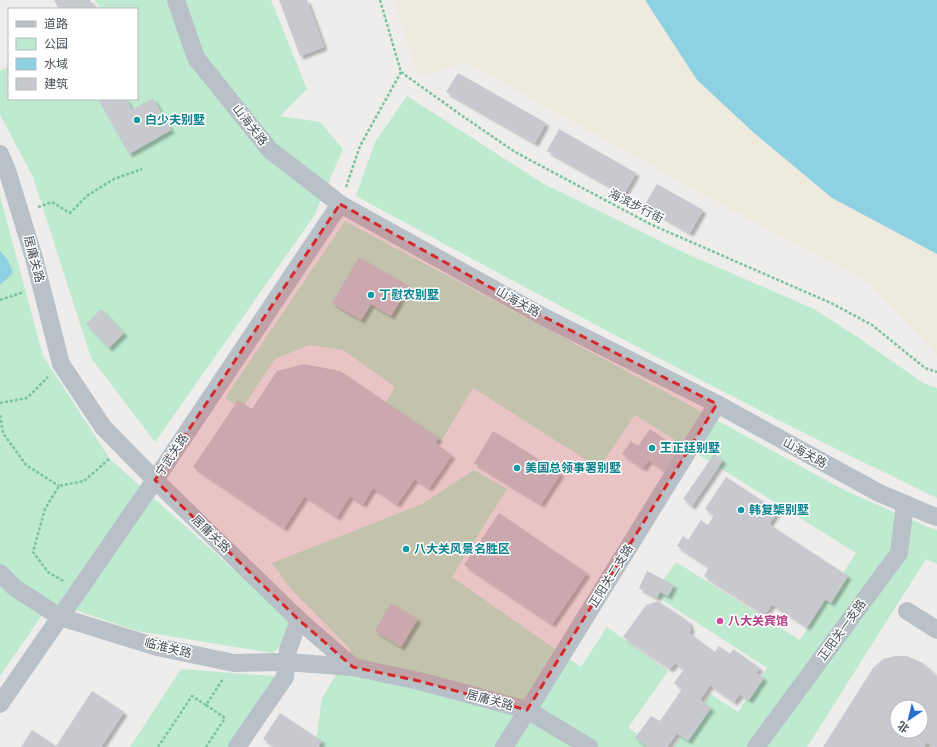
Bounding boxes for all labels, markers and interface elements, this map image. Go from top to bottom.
legend [8,8,138,100]
text: 道路 [44,16,68,32]
text: 公园 [44,36,68,52]
text: 水域 [44,56,68,72]
text: 建筑 [44,76,68,92]
street label: 山海关路 [229,101,271,149]
place label: 白少夫别墅 [145,112,205,128]
marker: 白少夫别墅 [132,115,142,125]
street label: 海滨步行街 [606,185,666,227]
street label: 居庸关路 [20,234,48,284]
street label: 山海关路 [493,283,543,321]
place label: 丁慰农别墅 [379,287,439,303]
marker: 丁慰农别墅 [366,290,376,300]
street label: 宁武关路 [152,431,192,479]
street label: 山海关路 [780,434,830,472]
place label: 王正廷别墅 [660,440,720,456]
marker: 王正廷别墅 [647,443,657,453]
place label: 美国总领事署别墅 [525,460,621,476]
marker: 美国总领事署别墅 [512,463,522,473]
place label: 韩复榘别墅 [749,502,809,518]
marker: 韩复榘别墅 [736,505,746,515]
street label: 居庸关路 [188,512,234,556]
place label: 八大关风景名胜区 [414,541,510,557]
street label: 正阳关二支路 [585,541,637,611]
marker: 八大关风景名胜区 [401,544,411,554]
street label: 正阳关一支路 [814,596,870,664]
place label: 八大关宾馆 [728,613,788,629]
marker: 八大关宾馆 [715,616,725,626]
street label: 临淮关路 [143,634,193,662]
street label: 居庸关路 [465,686,515,714]
north arrow [889,699,929,739]
text: 北 [895,718,912,736]

